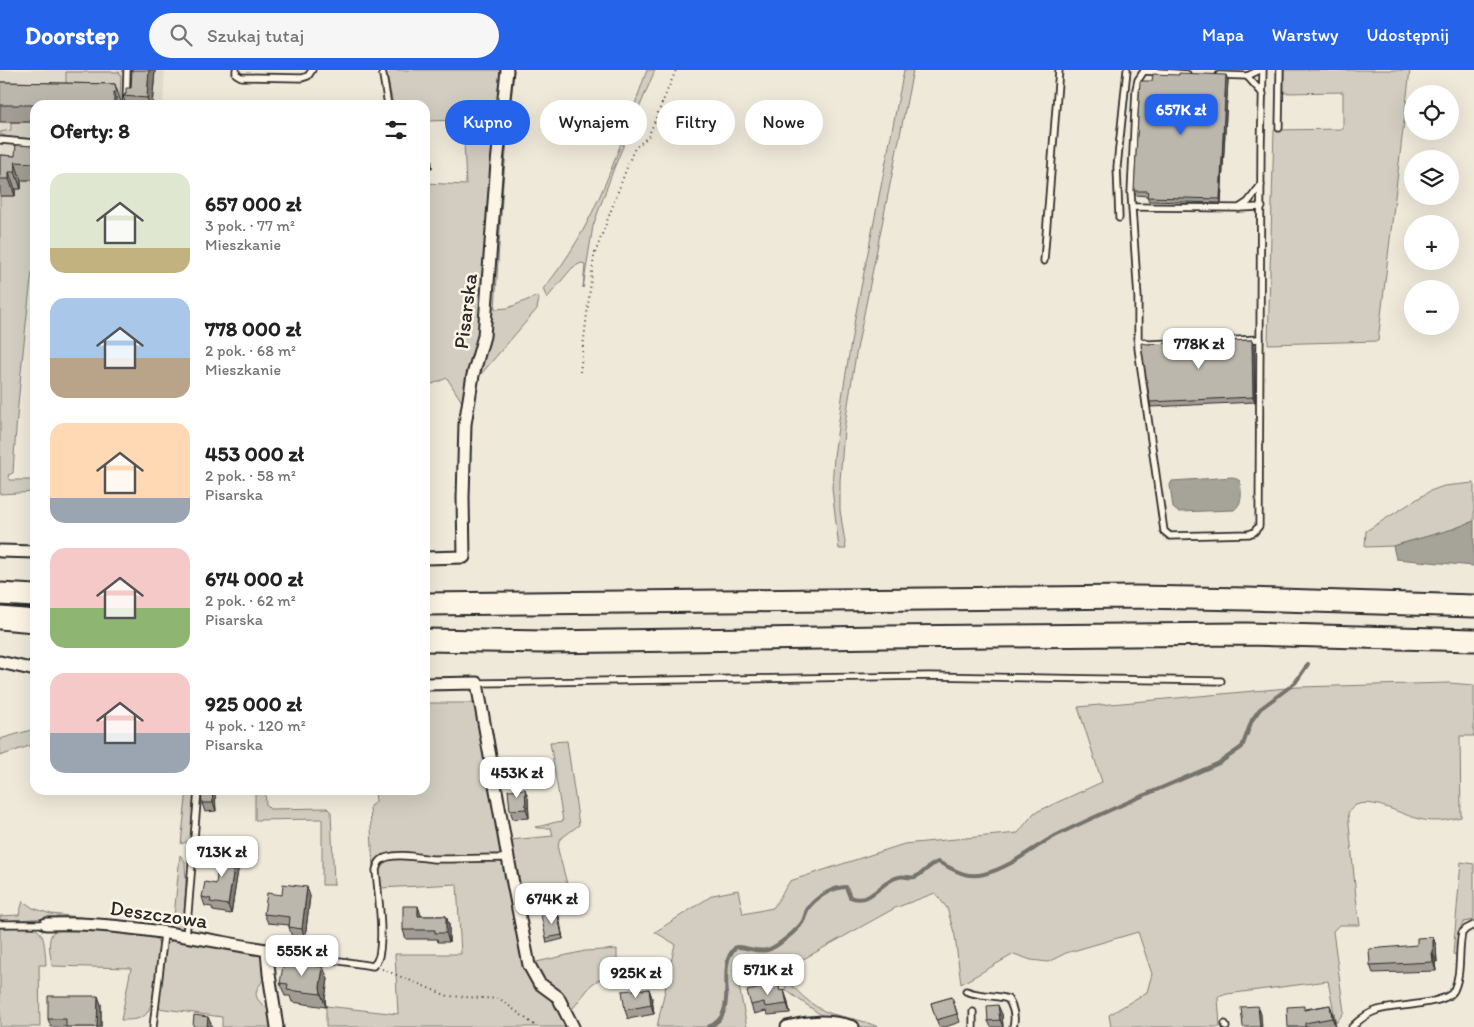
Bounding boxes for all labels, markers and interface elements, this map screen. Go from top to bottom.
search box [149,13,499,58]
text: Doorstep [25,21,119,50]
icon: search [167,21,195,49]
text: Szukaj tutaj [207,24,304,47]
text: Mapa [1202,24,1244,46]
text: Warstwy [1272,24,1339,46]
text: Udostępnij [1367,24,1449,46]
map controls [1404,85,1459,335]
button: locate [1404,85,1459,140]
pin: 657K zł [1135,93,1227,136]
chip: Kupno [445,100,530,145]
chip: Wynajem [540,100,647,145]
chip: Filtry [657,100,735,145]
chip: Nowe [745,100,823,145]
text: 657K zł [1156,100,1206,119]
icon: filters [382,116,410,144]
text: Oferty: 8 [50,118,130,143]
button: layers [1404,150,1459,205]
text: 657 000 zł [205,191,302,216]
icon: home [90,193,150,253]
button: + [1404,215,1459,270]
text: 3 pok. · 77 m² [205,216,295,235]
text: Mieszkanie [205,235,281,254]
street label: Pisarska [448,272,482,350]
button: − [1404,280,1459,335]
text: 778 000 zł [205,316,301,341]
icon: home [90,318,150,378]
pin: 778K zł [1153,328,1245,370]
text: 778K zł [1174,334,1224,353]
text: 2 pok. · 68 m² [205,341,296,360]
text: Mieszkanie [205,360,281,379]
text: 453 000 zł [205,441,304,466]
icon: home [90,443,150,503]
text: 2 pok. · 58 m² [205,466,296,485]
text: Pisarska [205,485,263,504]
text: 674 000 zł [205,566,303,591]
icon: home [90,568,150,628]
text: 2 pok. · 62 m² [205,591,296,610]
text: Pisarska [205,610,263,629]
text: 925 000 zł [205,691,302,716]
icon: home [90,693,150,753]
text: 4 pok. · 120 m² [205,716,306,735]
text: Pisarska [205,735,263,754]
pin: 453K zł [471,756,563,799]
text: 453K zł [491,763,543,782]
pin: 713K zł [176,836,268,878]
text: 713K zł [197,842,247,861]
pin: 674K zł [506,882,598,925]
text: 674K zł [526,889,578,908]
street label: Deszczowa [109,895,210,933]
pin: 555K zł [256,934,348,977]
text: 555K zł [276,941,328,960]
pin: 571K zł [722,954,814,996]
pin: 925K zł [590,956,682,999]
text: 571K zł [743,960,793,979]
text: 925K zł [610,963,662,982]

